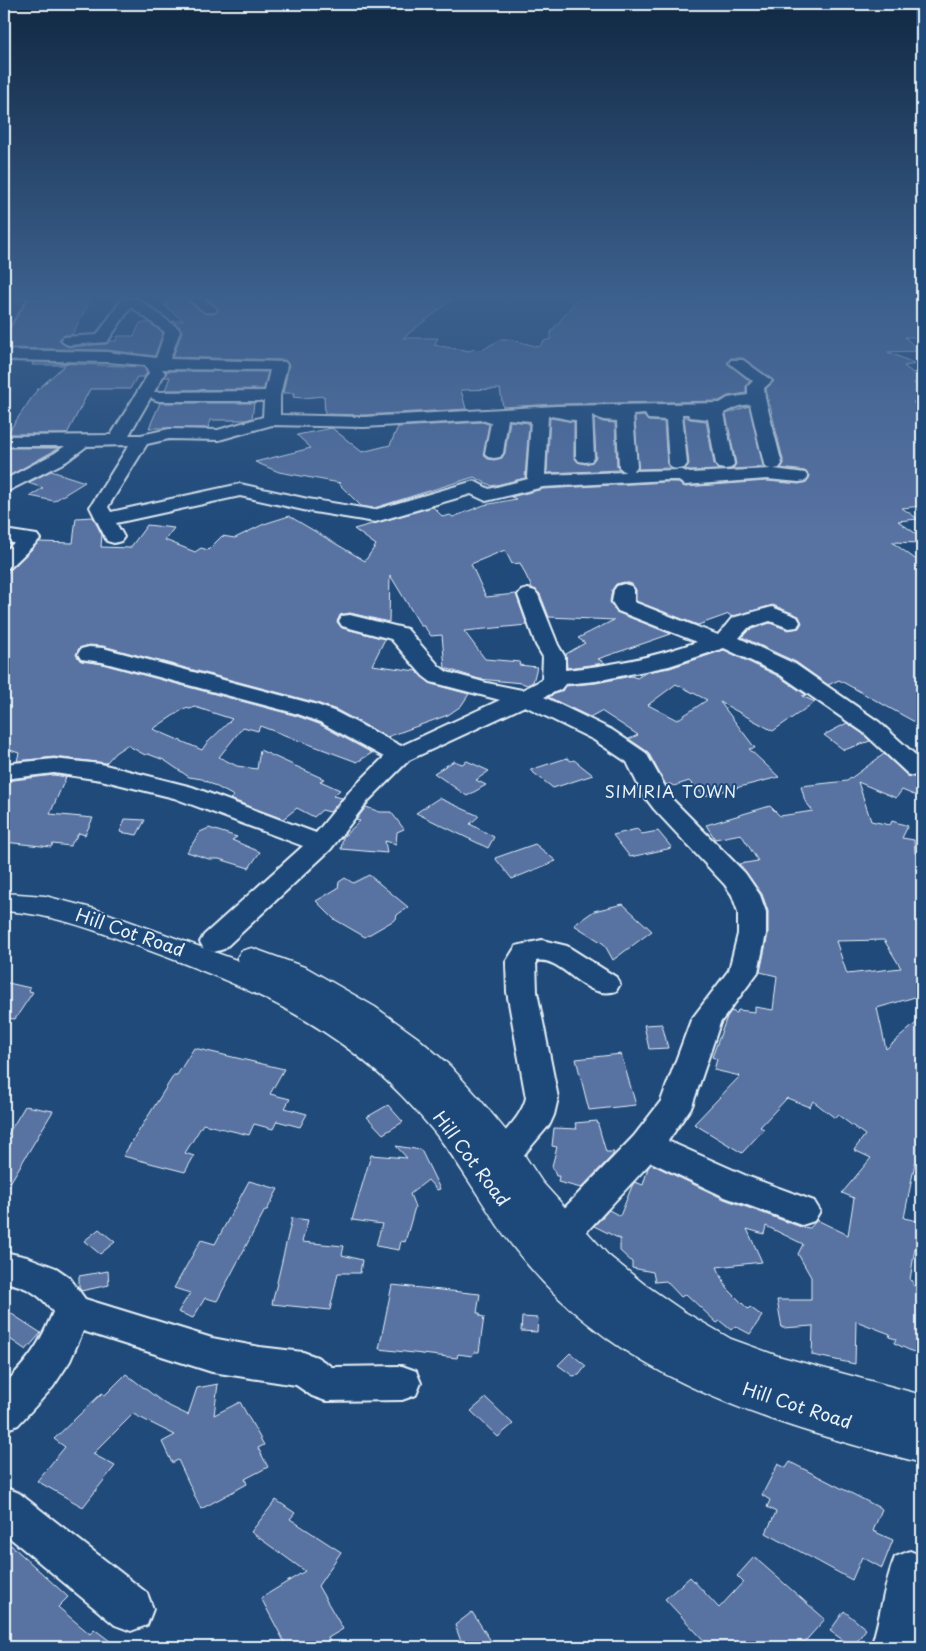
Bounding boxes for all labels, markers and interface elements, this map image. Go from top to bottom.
district label: SIMIRIA TOWN [605,779,737,803]
street label: Hill Cot Road [72,900,189,963]
street label: Hill Cot Road [427,1105,517,1212]
street label: Hill Cot Road [739,1374,856,1435]

